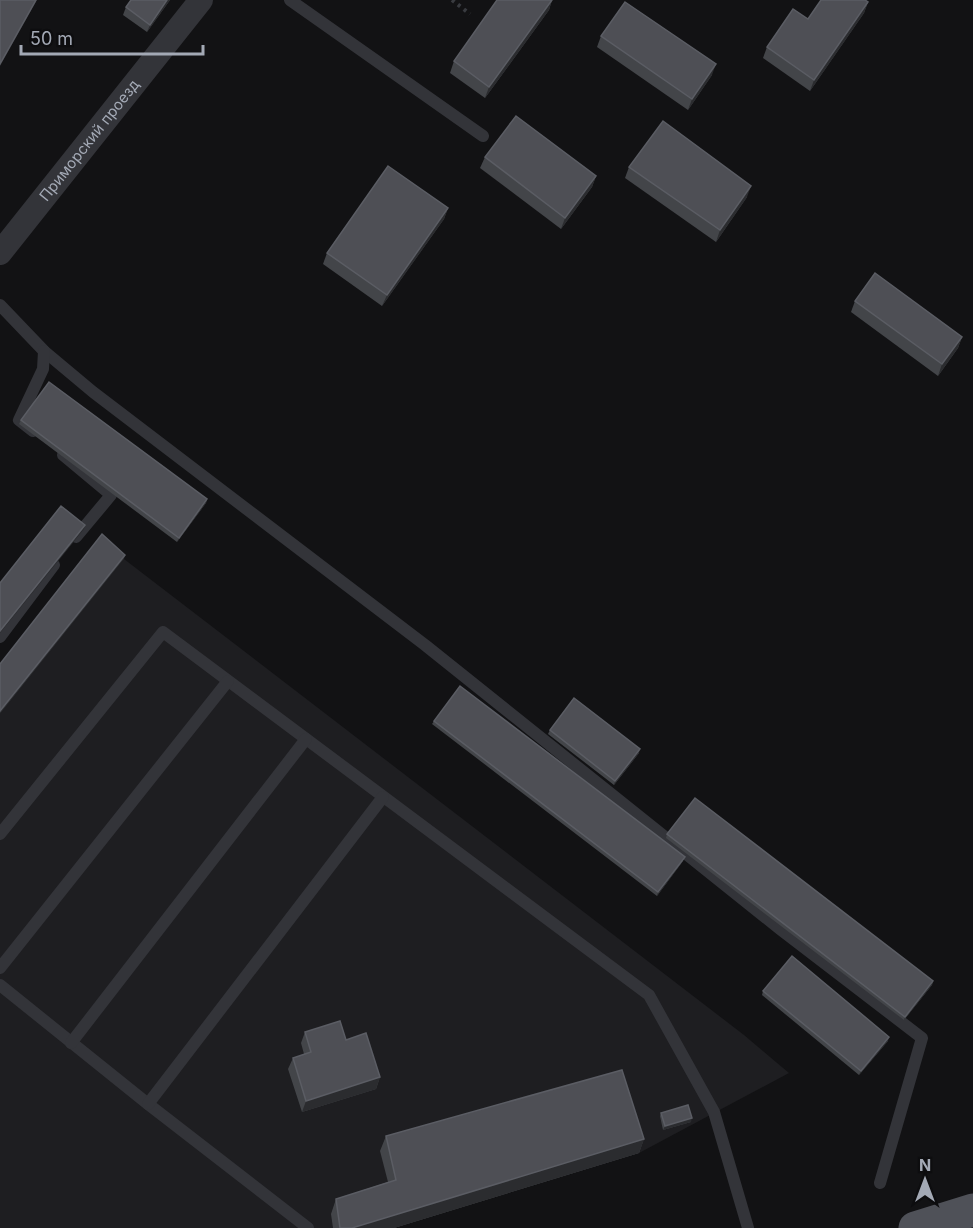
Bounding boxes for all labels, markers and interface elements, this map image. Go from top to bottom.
scale bar [21,18,202,56]
text: 50 m [30,28,73,49]
street label: Приморский проезд [35,75,143,205]
north arrow [895,1150,955,1210]
text: N [919,1155,931,1175]

